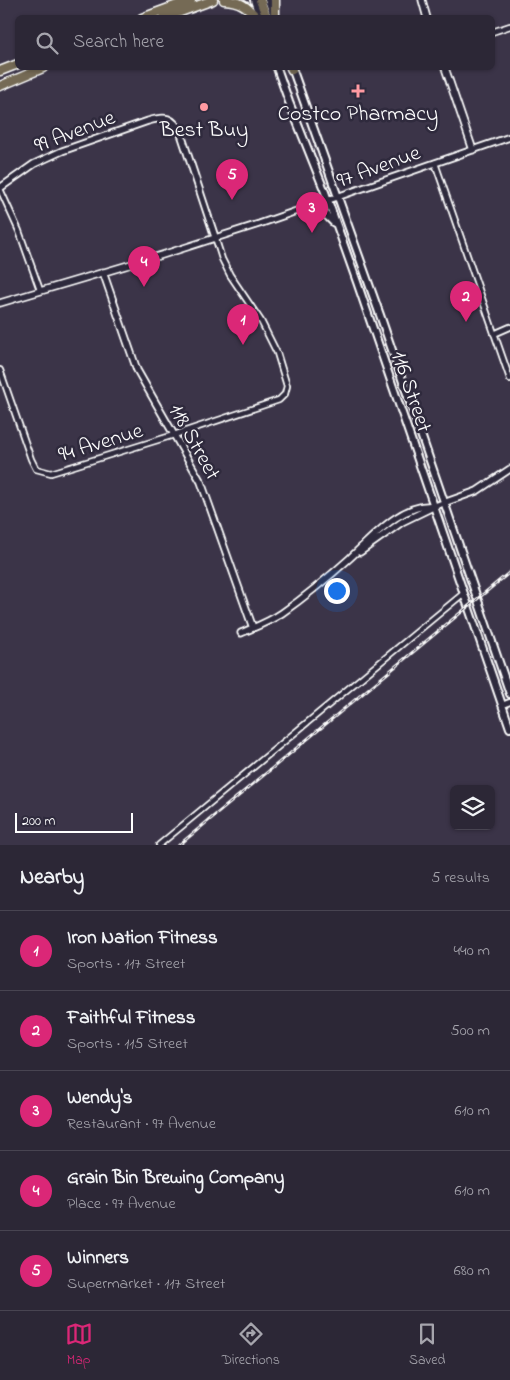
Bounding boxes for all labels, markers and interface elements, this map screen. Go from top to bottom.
search box [15,15,495,70]
icon: search [33,29,61,57]
text: Search here [73,29,164,56]
marker: Costco Pharmacy [352,85,364,97]
place label: Costco Pharmacy [278,99,438,132]
marker: Best Buy [198,101,210,113]
street label: 99 Avenue [30,103,120,163]
place label: Best Buy [159,115,248,148]
street label: 97 Avenue [333,138,425,198]
pin: 5 [216,159,248,200]
pin: 3 [296,192,328,233]
pin: 4 [128,246,160,287]
pin: 2 [450,281,482,322]
pin: 1 [227,304,259,345]
street label: 116 Street [381,347,439,438]
street label: 118 Street [159,398,228,487]
street label: 94 Avenue [55,416,147,472]
your location [324,578,350,604]
map controls [450,785,495,830]
button: layers [450,785,495,830]
scale bar [15,810,132,833]
text: 200 m [22,811,55,832]
text: Nearby [20,863,84,893]
text: 5 results [431,866,490,890]
text: Iron Nation Fitness [67,925,218,952]
text: 1 [33,939,39,963]
text: 440 m [453,939,490,963]
text: Sports · 117 Street [67,952,185,976]
text: Faithful Fitness [67,1005,195,1032]
text: 2 [32,1019,40,1043]
text: 500 m [451,1019,490,1043]
text: Sports · 115 Street [67,1032,188,1056]
text: Wendy's [67,1085,133,1112]
text: 3 [33,1099,39,1123]
text: 610 m [455,1099,490,1123]
text: Restaurant · 97 Avenue [67,1112,216,1136]
text: Grain Bin Brewing Company [67,1165,284,1192]
text: 4 [33,1179,39,1203]
text: 610 m [455,1179,490,1203]
text: Place · 97 Avenue [67,1192,176,1216]
text: Winners [67,1245,129,1272]
text: 5 [31,1259,41,1283]
text: 680 m [454,1259,490,1283]
text: Supermarket · 117 Street [67,1272,225,1296]
tab: Map [65,1320,93,1371]
tab: Directions [222,1320,280,1371]
tab: Saved [409,1320,445,1371]

